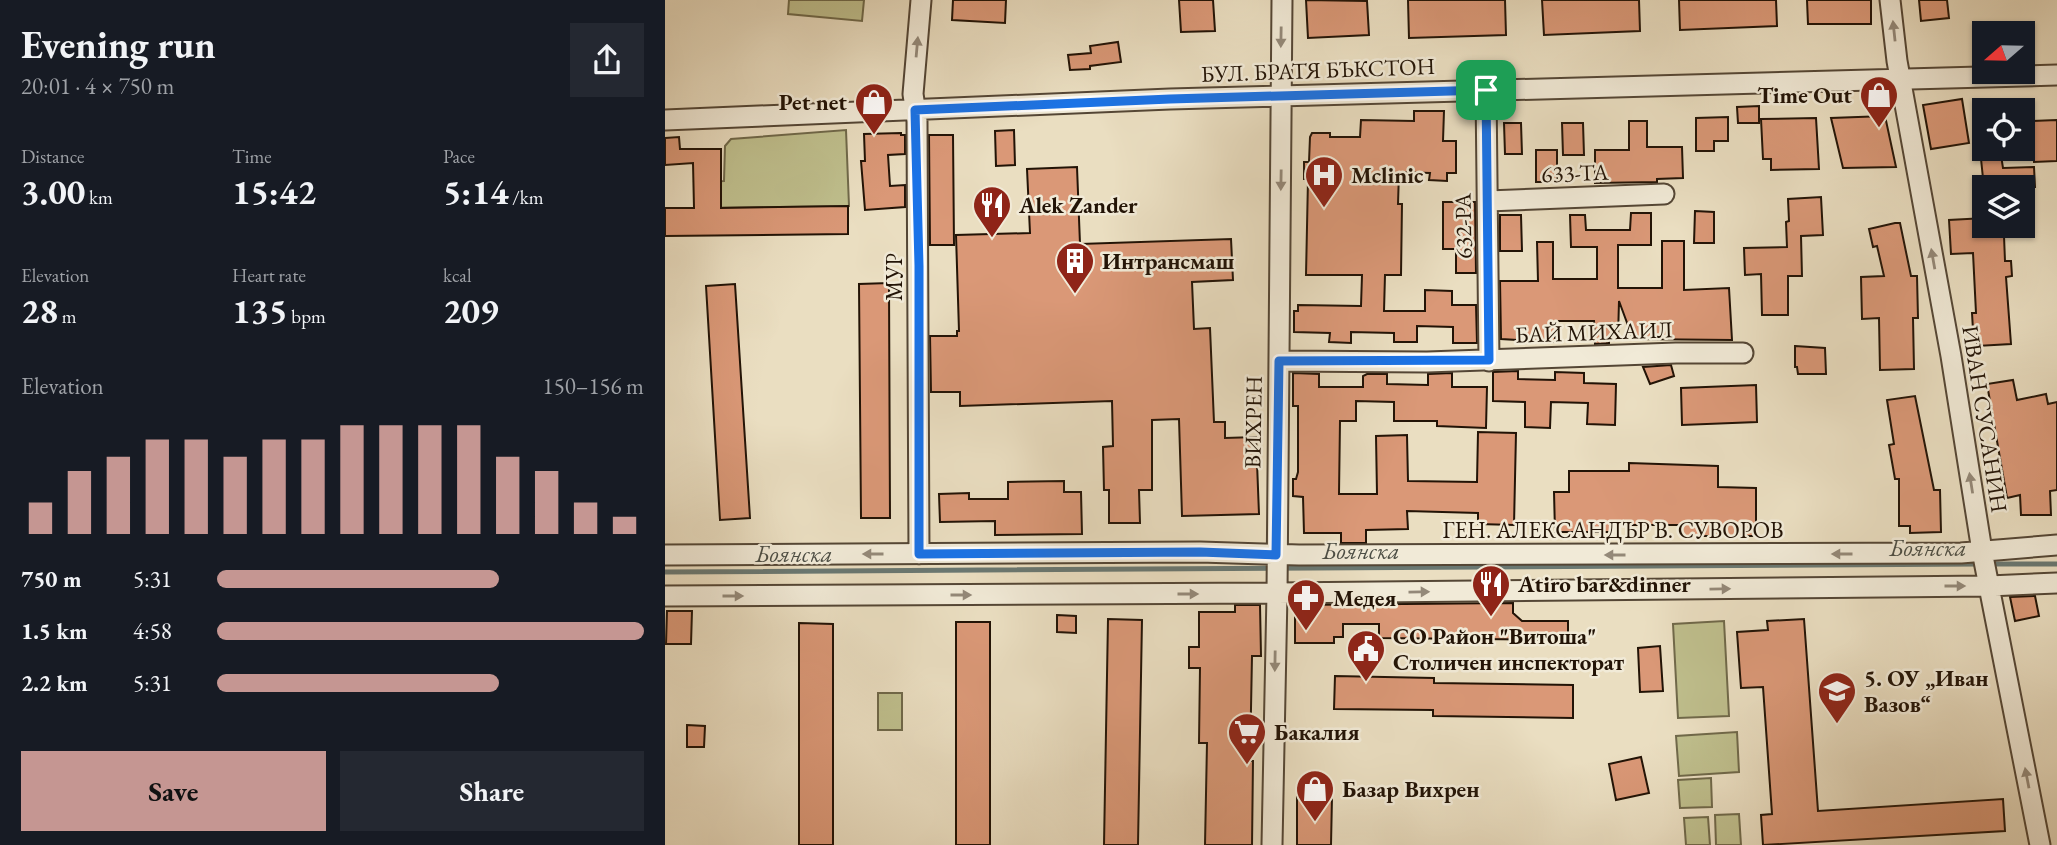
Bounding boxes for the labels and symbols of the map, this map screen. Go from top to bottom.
one-way arrow [1888,20,1899,42]
north arrow [1972,21,2035,84]
one-way arrow [1275,26,1287,48]
one-way arrow [912,36,923,58]
street label: БУЛ. БРАТЯ БЪКСТОН [1200,51,1436,89]
pin [1456,60,1516,120]
shop icon: Time Out [1858,74,1900,129]
place label: Time Out [1757,80,1852,110]
shop icon: Pet net [853,81,895,136]
place label: Pet net [779,87,847,117]
hospital icon: Mclinic [1303,154,1345,209]
street label: 633-ТА [1541,157,1610,189]
place label: Mclinic [1351,160,1424,190]
one-way arrow [1275,169,1287,191]
restaurant icon: Alek Zander [971,184,1013,239]
place label: Alek Zander [1018,190,1138,220]
street label: 632-РА [1447,192,1479,259]
building icon: Интрансмаш [1054,240,1096,295]
place label: Интрансмаш [1102,246,1235,276]
one-way arrow [1927,248,1938,270]
street label: МУР [879,253,909,301]
street label: БАЙ МИХАИЛ [1515,314,1673,350]
street label: ИВАН СУСАНИН [1955,323,2015,515]
street label: ВИХРЕН [1237,375,1269,469]
one-way arrow [1965,472,1976,494]
street label: ГЕН. АЛЕКСАНДЪР В. СУВОРОВ [1443,515,1783,545]
water label: Боянска [1888,532,1967,563]
water label: Боянска [1321,535,1400,566]
water label: Боянска [754,538,833,569]
one-way arrow [861,548,883,560]
one-way arrow [1831,548,1853,560]
one-way arrow [1603,549,1625,561]
restaurant icon: Atiro bar&dinner [1470,563,1512,618]
place label: Atiro bar&dinner [1517,569,1691,599]
pharmacy icon: Медея [1285,577,1327,632]
one-way arrow [1944,580,1966,592]
place label: Медея [1333,583,1396,613]
one-way arrow [1709,583,1731,594]
one-way arrow [1408,586,1430,598]
one-way arrow [1177,588,1199,600]
one-way arrow [950,589,972,601]
one-way arrow [722,590,744,602]
place label: СО Район "Витоша" Столичен инспекторат [1393,621,1625,677]
public building icon: СО Район "Витоша" Столичен инспекторат [1345,628,1387,683]
one-way arrow [1270,650,1281,672]
place label: 5. ОУ „Иван Вазов“ [1864,663,1989,719]
school or university icon: 5. ОУ „Иван Вазов“ [1816,670,1858,725]
supermarket icon: Бакалия [1226,711,1268,766]
place label: Бакалия [1274,717,1360,747]
one-way arrow [2021,767,2032,789]
shop icon: Базар Вихрен [1294,768,1336,823]
place label: Базар Вихрен [1342,774,1480,804]

